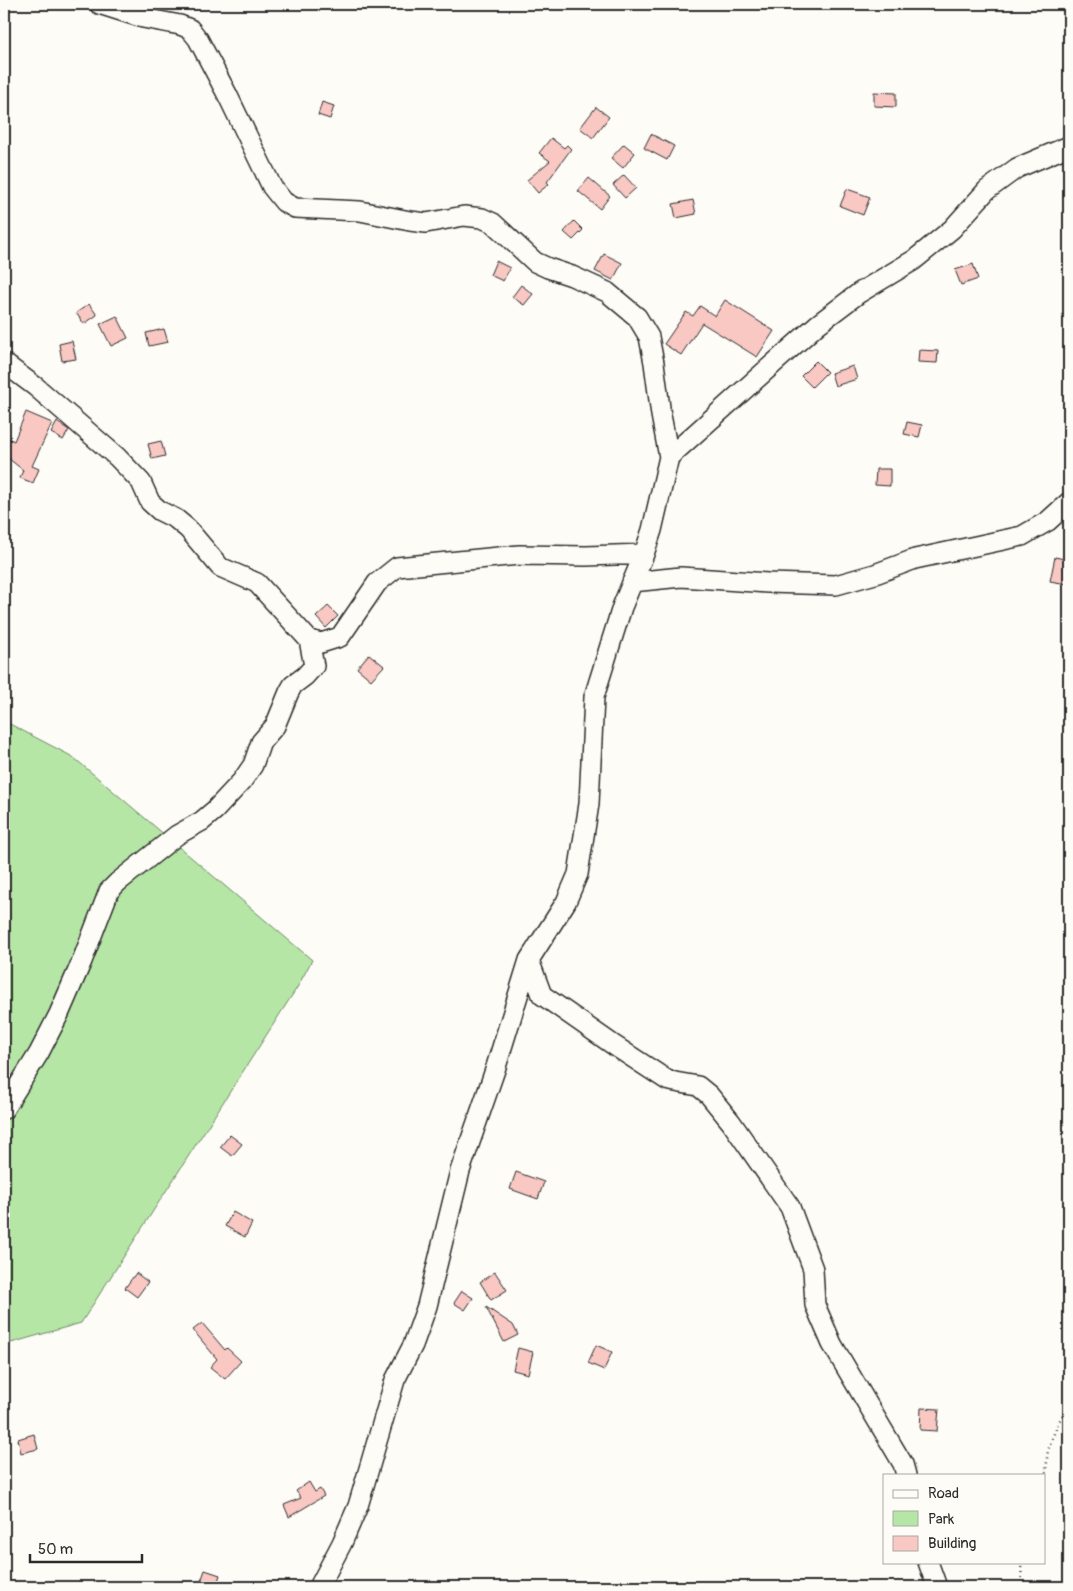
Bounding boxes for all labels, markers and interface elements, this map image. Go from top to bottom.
legend [883,1474,1046,1564]
text: Road [928,1484,959,1503]
text: Park [928,1510,955,1529]
scale bar [30,1531,142,1563]
text: Building [928,1534,976,1553]
text: 50 m [38,1540,73,1559]

